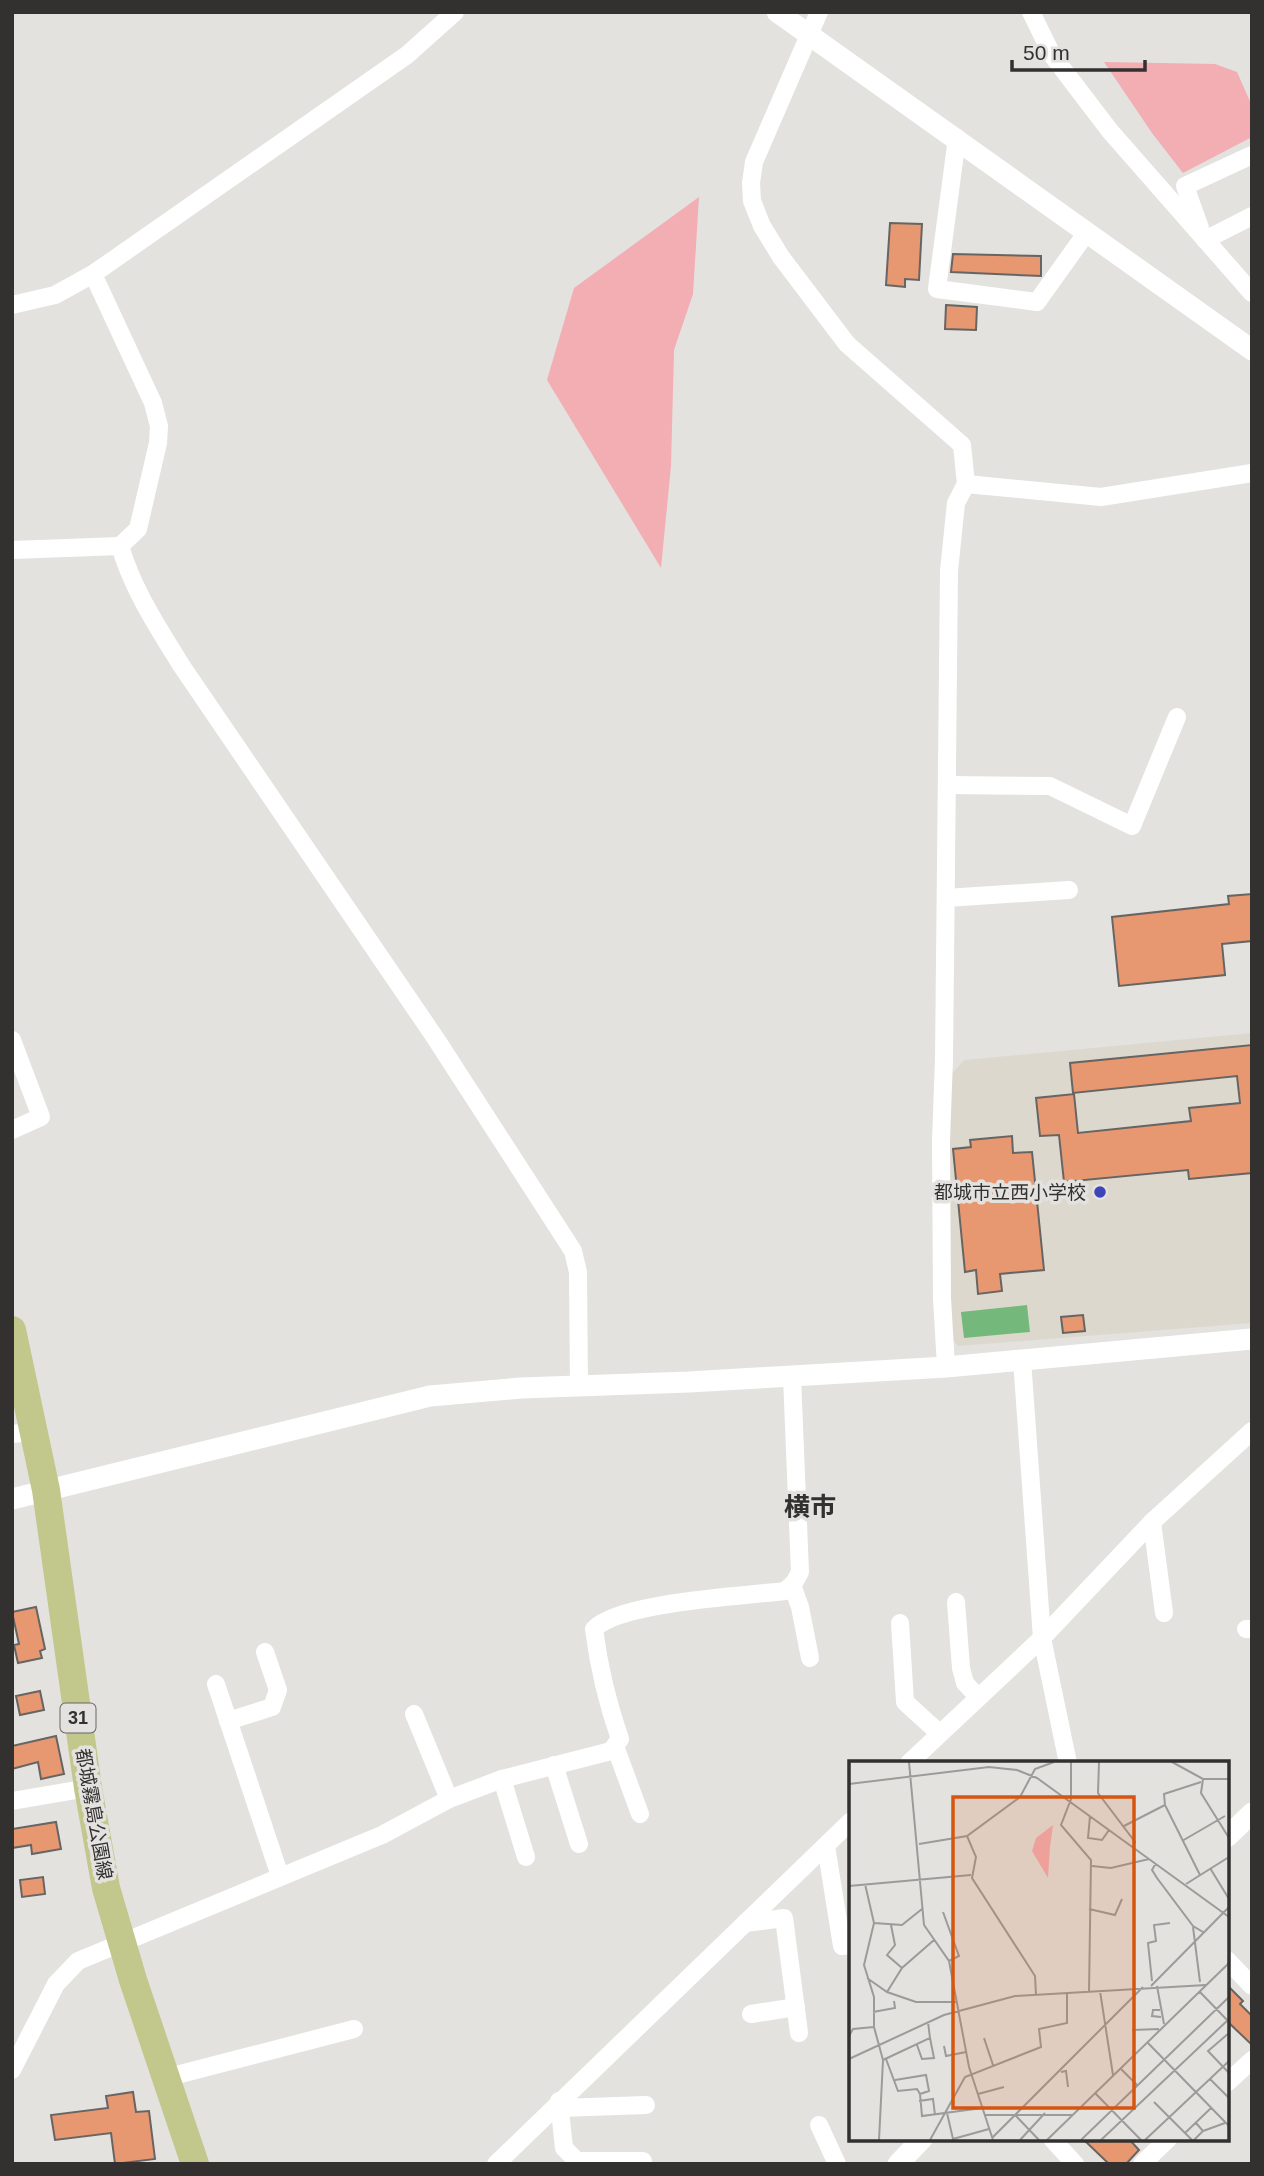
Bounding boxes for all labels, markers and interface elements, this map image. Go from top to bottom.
scale bar [1012,28,1145,72]
text: 50 m [1023,41,1070,64]
place label: 都城市立西小学校 [934,1182,1086,1203]
marker: 都城市立西小学校 [1092,1184,1108,1200]
district label: 横市 [784,1492,836,1522]
road number: 31 [60,1703,96,1732]
street label: 都城霧島公園線 [72,1747,116,1881]
inset map [849,1761,1229,2141]

